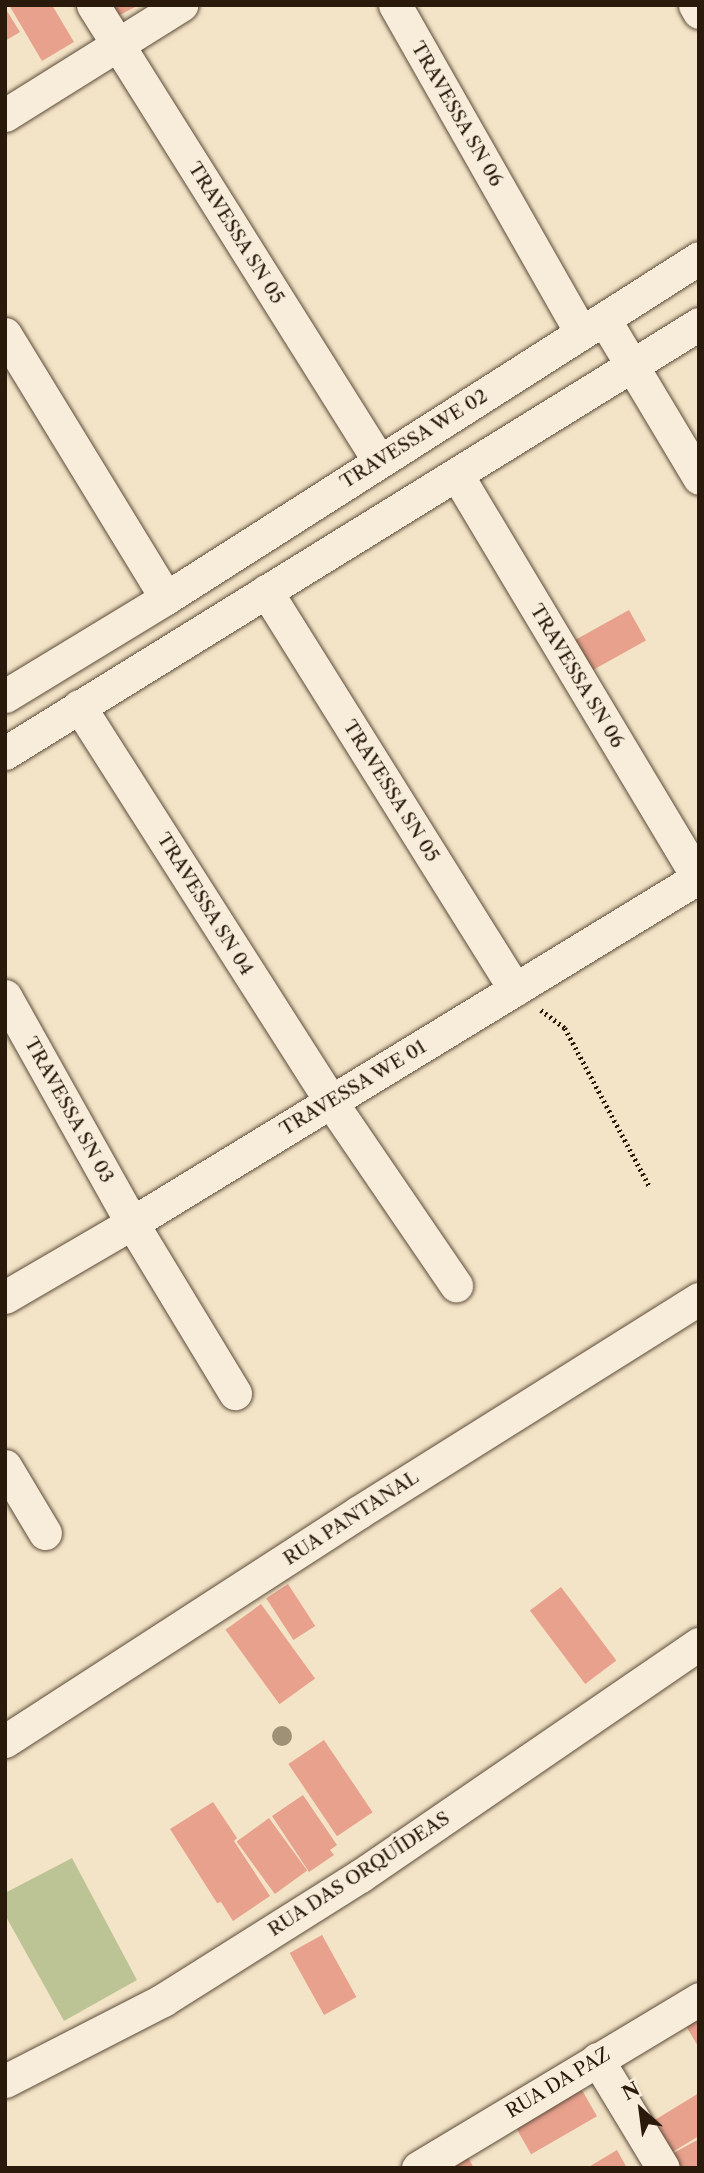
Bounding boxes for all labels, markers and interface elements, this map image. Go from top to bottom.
street label: TRAVESSA SN 06 [406,37,508,191]
street label: TRAVESSA SN 05 [183,158,289,308]
street label: TRAVESSA WE 02 [335,384,493,494]
street label: TRAVESSA SN 06 [525,600,629,752]
street label: TRAVESSA SN 05 [338,716,444,866]
street label: TRAVESSA SN 04 [152,828,258,980]
street label: TRAVESSA SN 03 [19,1033,119,1187]
street label: TRAVESSA WE 01 [275,1035,431,1141]
street label: RUA PANTANAL [279,1466,423,1570]
street label: RUA DAS ORQUÍDEAS [264,1807,454,1941]
street label: RUA DA PAZ [501,2043,615,2123]
north arrow [606,2075,676,2145]
text: N [618,2077,644,2105]

